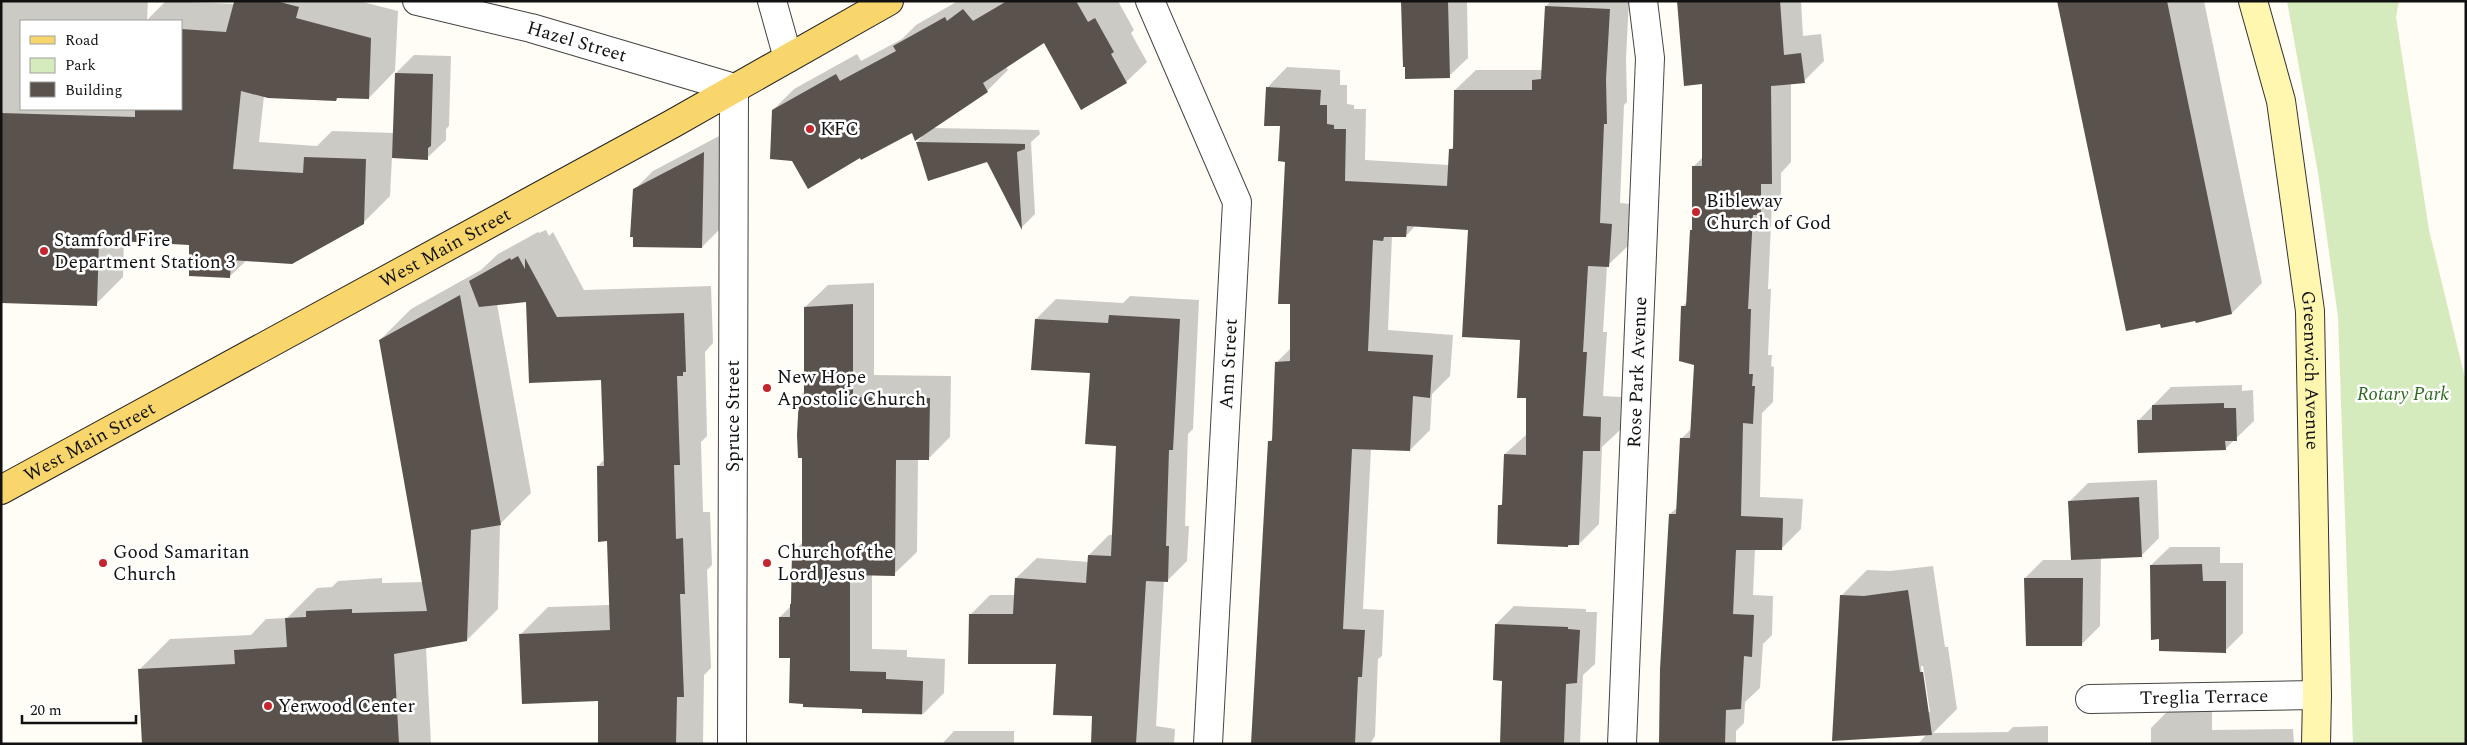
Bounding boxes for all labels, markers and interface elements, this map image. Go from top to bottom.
street label: Hazel Street [523,13,631,70]
legend [20,20,182,110]
text: Road [65,29,99,52]
text: Park [65,54,96,77]
text: Building [65,79,122,102]
place label: KFC [820,115,859,144]
marker: KFC [804,123,816,135]
place label: Bibleway Church of God [1706,187,1831,238]
street label: West Main Street [374,200,517,295]
marker: Bibleway Church of God [1690,206,1702,218]
place label: Stamford Fire Department Station 3 [54,226,236,277]
marker: Stamford Fire Department Station 3 [38,245,50,257]
street label: Greenwich Avenue [2293,289,2327,450]
street label: Rose Park Avenue [1620,296,1655,449]
street label: Ann Street [1212,318,1246,410]
street label: Spruce Street [719,360,748,472]
place label: New Hope Apostolic Church [777,363,926,414]
park label: Rotary Park [2357,380,2449,409]
marker: New Hope Apostolic Church [761,382,773,394]
street label: West Main Street [19,394,161,489]
place label: Good Samaritan Church [113,538,250,589]
place label: Church of the Lord Jesus [777,538,893,589]
marker: Good Samaritan Church [97,557,109,569]
marker: Church of the Lord Jesus [761,557,773,569]
street label: Treglia Terrace [2139,681,2269,713]
scale bar [22,692,136,724]
place label: Yerwood Center [278,692,415,721]
text: 20 m [30,699,62,722]
marker: Yerwood Center [262,700,274,712]

